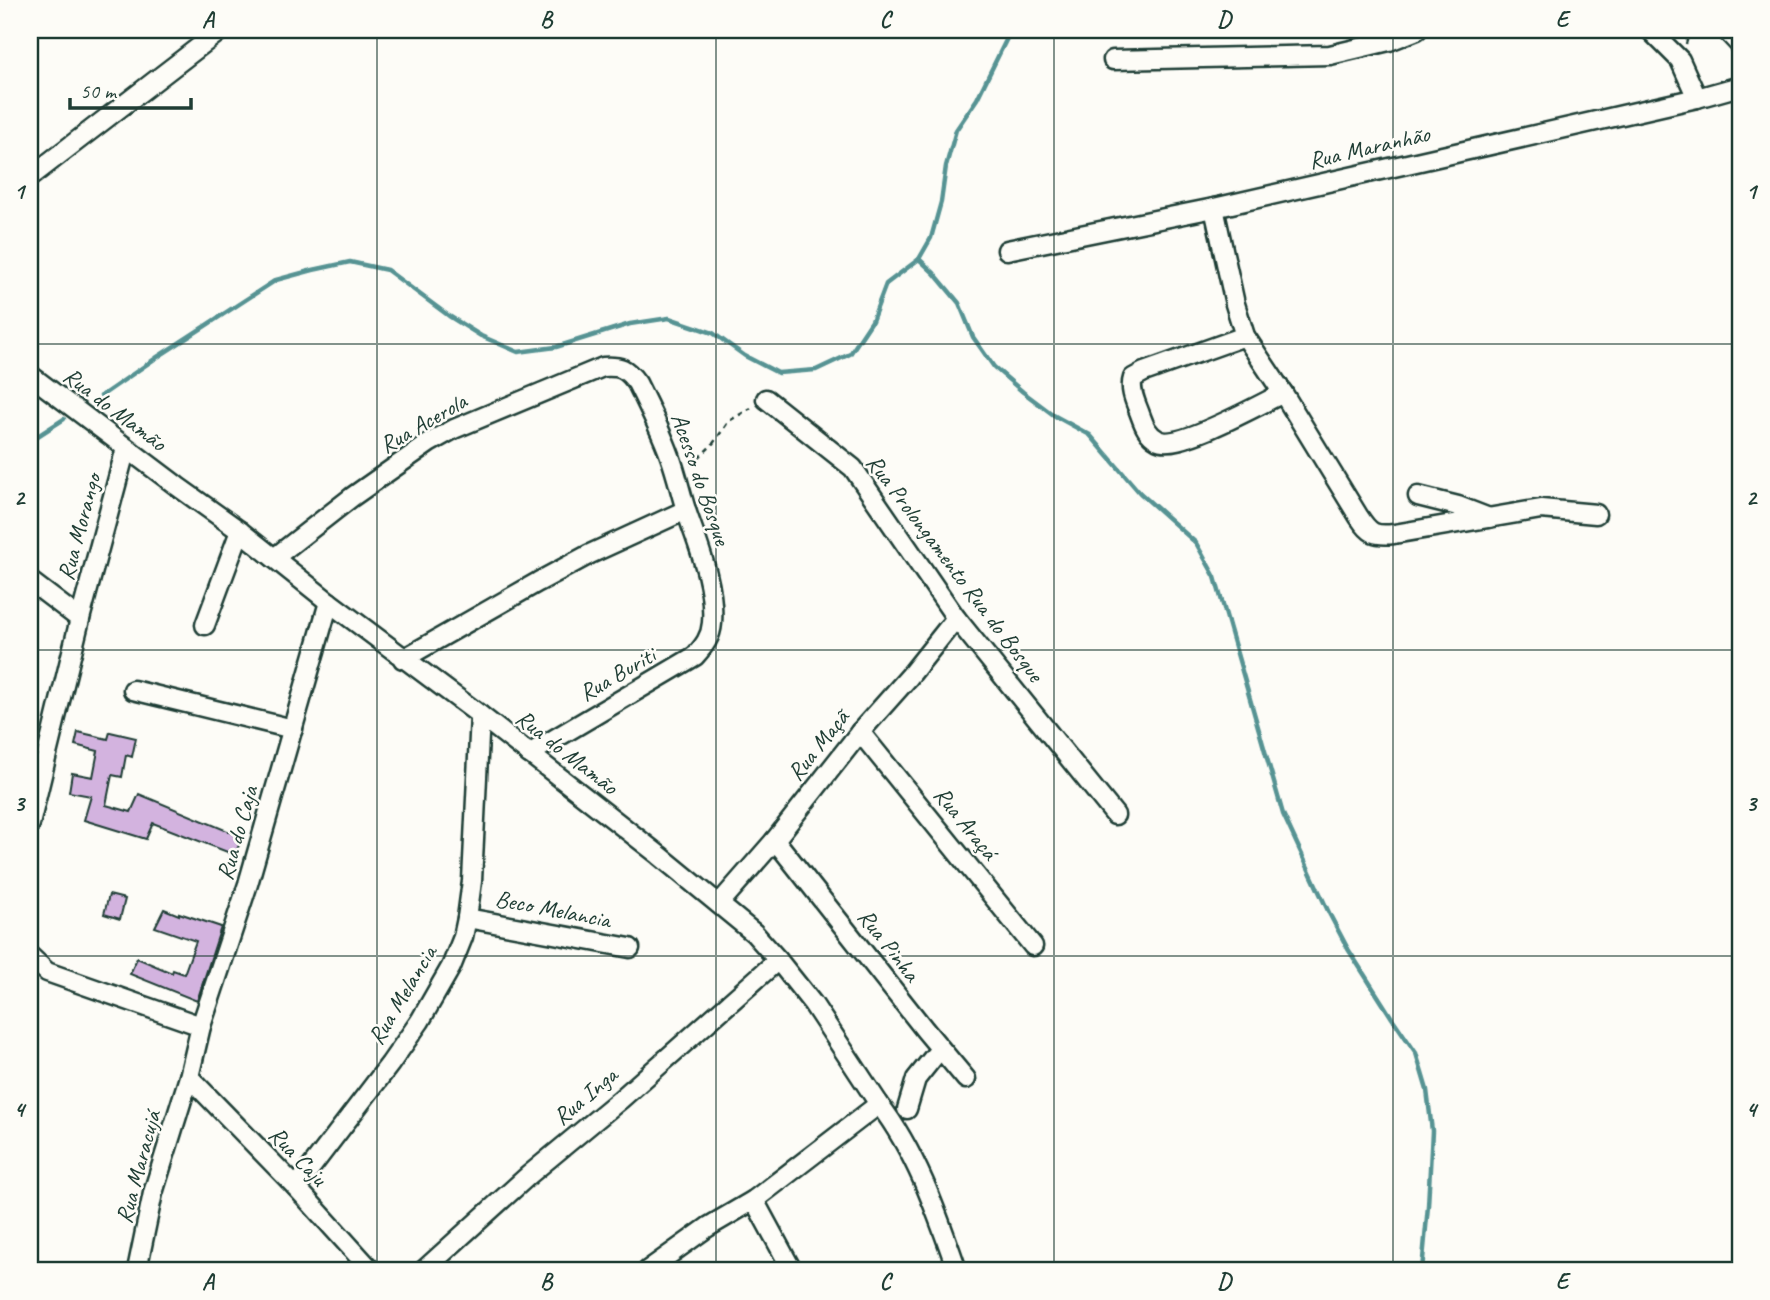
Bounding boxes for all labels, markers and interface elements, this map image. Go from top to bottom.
text: A [202,5,216,34]
text: B [540,5,554,34]
text: C [880,5,894,34]
text: D [1217,5,1233,34]
text: E [1556,5,1572,34]
scale bar [70,66,191,110]
text: 50 m [80,78,118,104]
street label: Rua Maranhão [1306,118,1434,175]
text: 1 [14,177,27,206]
text: 1 [1746,177,1759,206]
street label: Rua do Mamão [57,360,174,458]
street label: Rua Acerola [374,385,473,460]
street label: Acesso do Bosque [664,409,738,551]
street label: Rua Prolongamento Rua do Bosque [860,448,1052,689]
street label: Rua Morango [50,468,108,584]
text: 2 [14,483,27,512]
text: 2 [1746,483,1759,512]
street label: Rua Buriti [573,639,663,708]
street label: Rua Maçã [780,702,857,787]
street label: Rua do Mamão [510,703,625,802]
street label: Rua Araçá [927,780,1006,868]
street label: Rua do Caja [209,781,265,884]
text: 3 [14,789,27,818]
text: 3 [1746,789,1759,818]
street label: Beco Melancia [493,883,615,935]
street label: Rua Pinha [851,902,928,989]
street label: Rua Melancia [361,938,444,1050]
street label: Rua Inga [547,1059,625,1132]
text: 4 [14,1095,27,1124]
text: 4 [1746,1095,1759,1124]
street label: Rua Maracujá [109,1105,168,1227]
street label: Rua Caju [262,1120,335,1194]
text: A [202,1267,216,1296]
text: B [540,1267,554,1296]
text: C [880,1267,894,1296]
text: D [1217,1267,1233,1296]
text: E [1556,1267,1572,1296]

